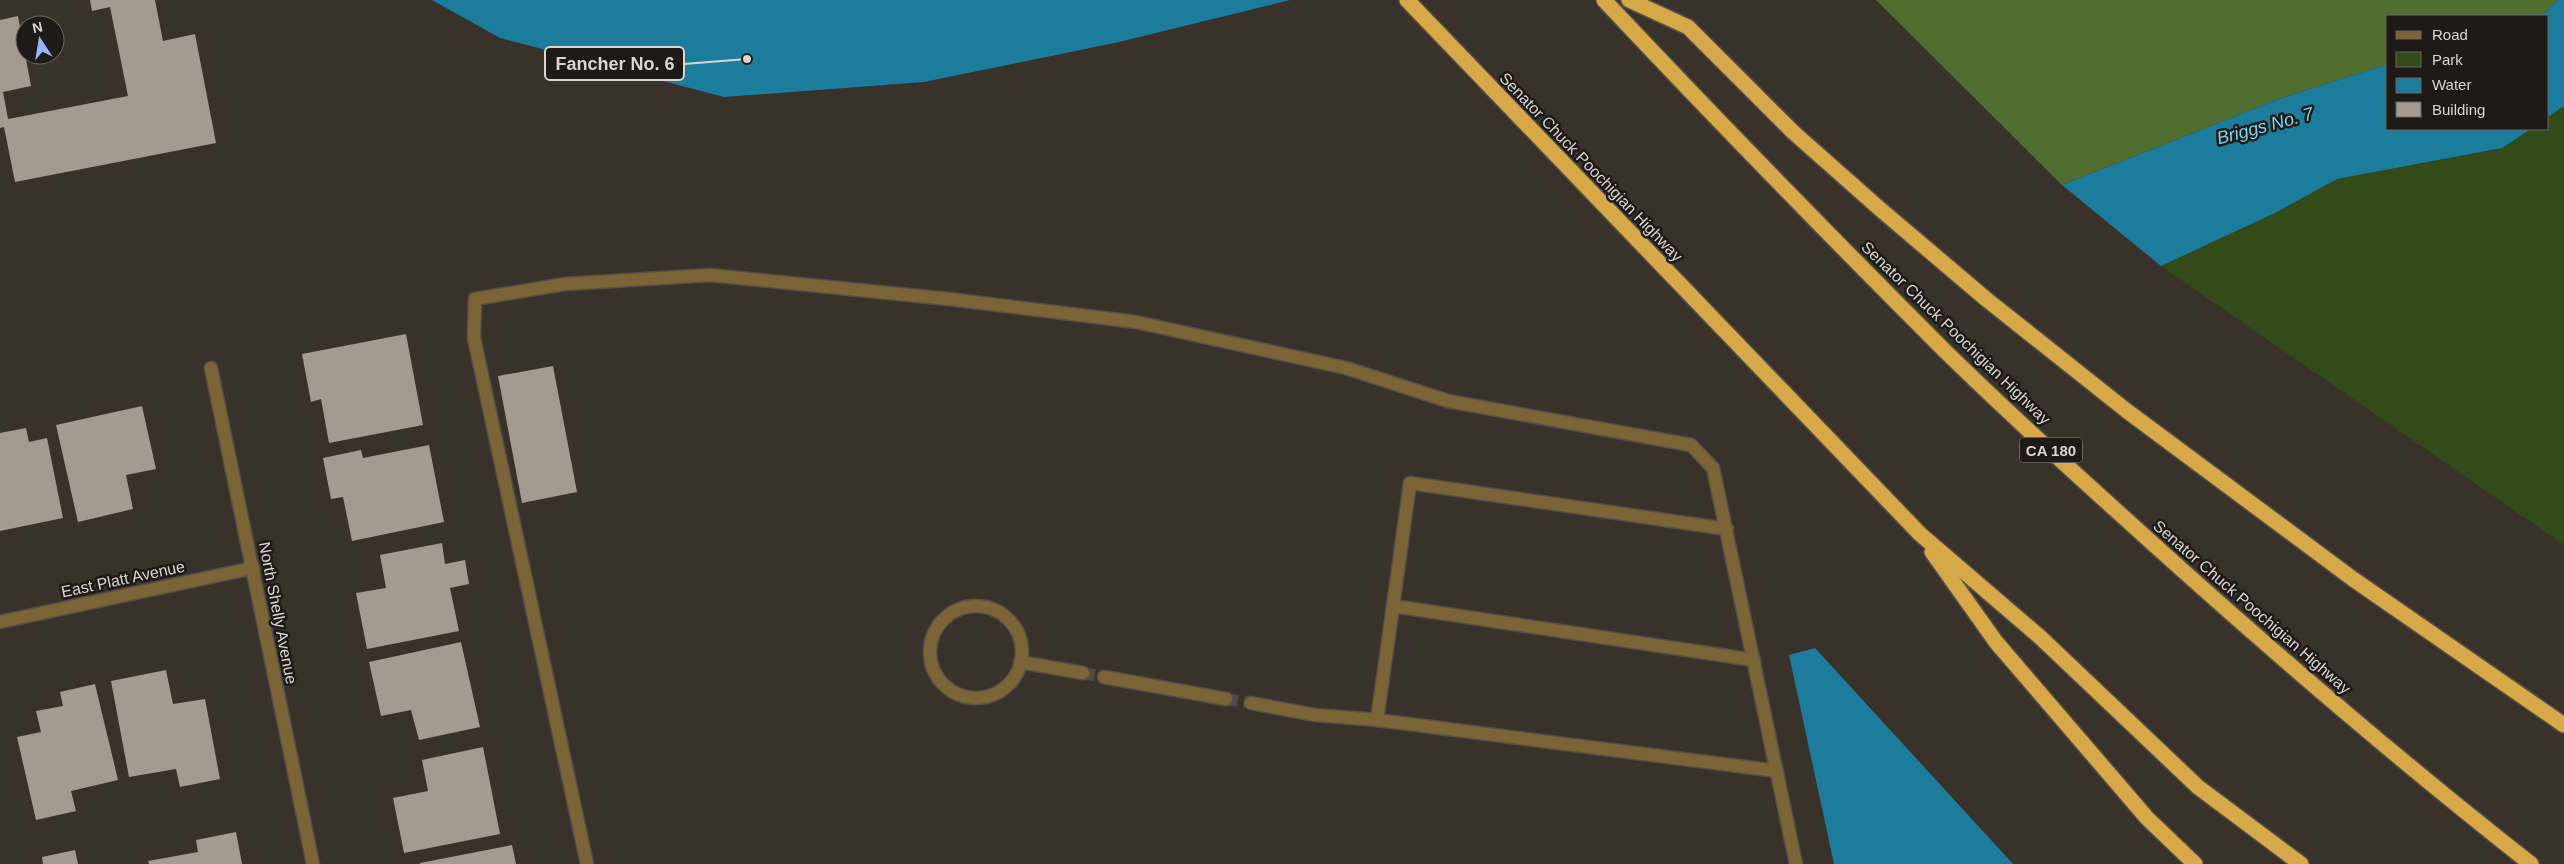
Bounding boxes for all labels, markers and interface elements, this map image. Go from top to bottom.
north arrow [15,15,65,65]
legend [2386,15,2549,130]
text: N [31,18,44,36]
text: Road [2432,26,2468,43]
callout: Fancher No. 6 [545,47,684,80]
text: Park [2432,51,2463,68]
text: Fancher No. 6 [555,54,675,74]
street label: Senator Chuck Poochigian Highway [1496,69,1686,265]
text: Water [2432,76,2471,93]
text: Building [2432,101,2485,118]
water label: Briggs No. 7 [2215,103,2316,148]
street label: Senator Chuck Poochigian Highway [1858,238,2054,428]
road number: CA 180 [2020,438,2082,462]
street label: Senator Chuck Poochigian Highway [2150,517,2354,697]
street label: North Shelly Avenue [256,540,300,686]
street label: East Platt Avenue [60,558,186,600]

